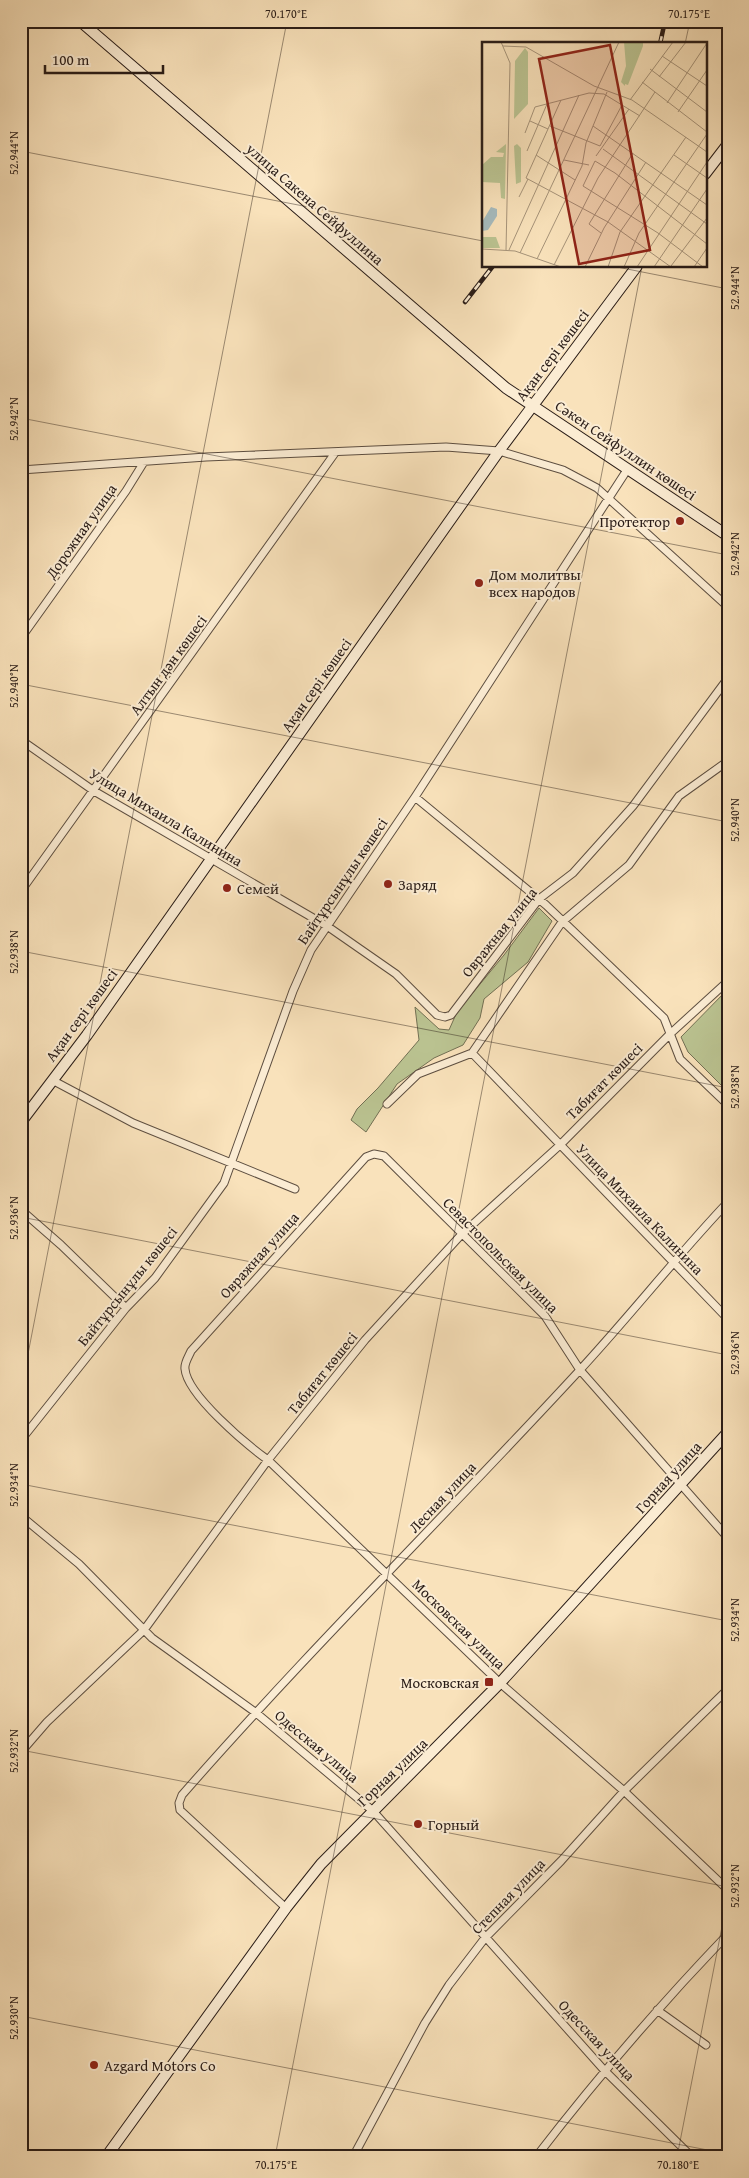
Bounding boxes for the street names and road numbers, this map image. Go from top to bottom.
street label: улица Сакена Сейфуллина [241,138,389,270]
street label: Ақан сері көшесі [510,305,594,405]
street label: Сәкен Сейфуллин көшесі [551,395,701,505]
street label: Дорожная улица [40,479,122,583]
street label: Алтын дән көшесі [125,611,211,719]
street label: Ақан сері көшесі [276,634,356,736]
street label: Улица Михаила Калинина [85,763,247,872]
street label: Байтұрсынұлы көшесі [292,814,392,948]
street label: Овражная улица [456,882,542,981]
street label: Ақан сері көшесі [40,964,122,1066]
street label: Табиғат көшесі [561,1038,647,1124]
street label: Улица Михаила Калинина [572,1139,709,1280]
street label: Севастопольская улица [439,1193,564,1318]
street label: Овражная улица [214,1207,304,1303]
street label: Байтұрсынұлы көшесі [72,1222,182,1350]
street label: Табиғат көшесі [282,1327,362,1419]
street label: Горная улица [630,1436,707,1518]
street label: Лесная улица [403,1456,481,1537]
street label: Московская улица [408,1574,511,1674]
street label: Одесская улица [270,1705,364,1788]
street label: Горная улица [352,1733,432,1811]
street label: Степная улица [466,1853,550,1939]
street label: Одесская улица [554,1995,641,2086]

